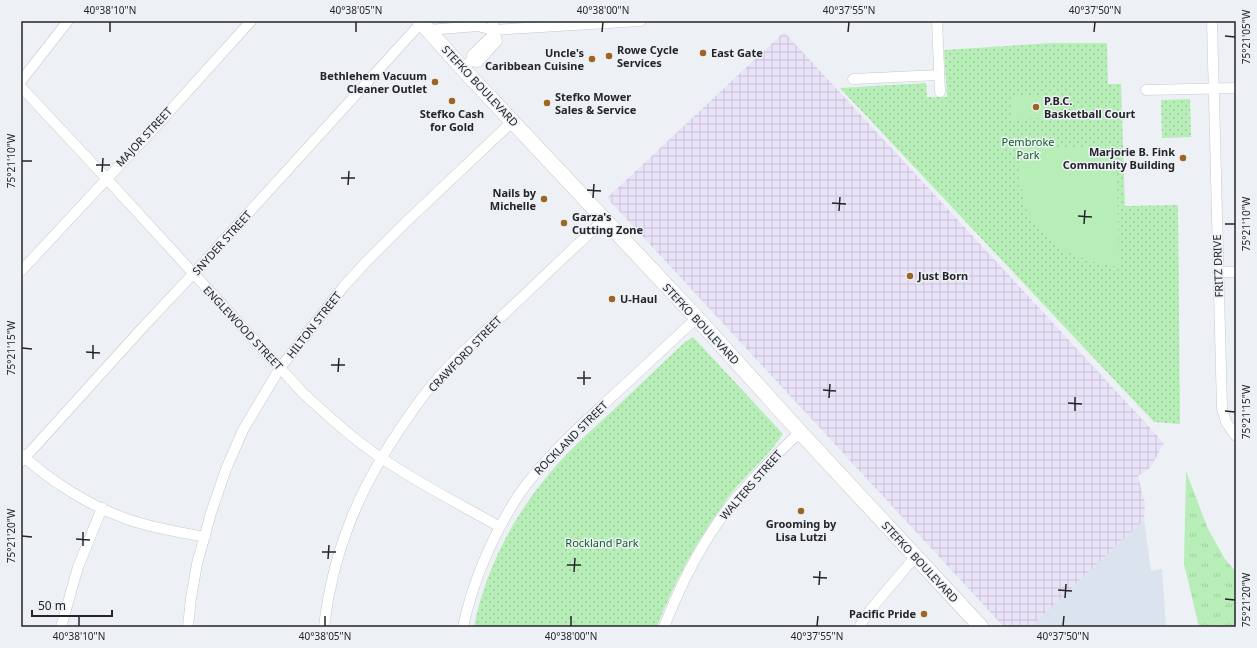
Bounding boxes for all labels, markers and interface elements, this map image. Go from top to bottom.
text: 40°38'10"N [84,3,136,17]
text: 40°38'05"N [330,3,382,17]
text: 40°38'00"N [577,3,629,17]
text: 40°37'55"N [823,3,875,17]
text: 40°37'50"N [1069,3,1121,17]
text: 75°21'05"W [1239,9,1253,64]
street label: STEFKO BOULEVARD [439,42,522,129]
place label: Rowe Cycle Services [617,42,679,70]
place label: Uncle's Caribbean Cuisine [485,45,584,73]
place label: East Gate [711,45,763,60]
marker: East Gate [698,48,708,58]
marker: Rowe Cycle Services [604,51,614,61]
marker: Uncle's Caribbean Cuisine [587,54,597,64]
place label: Bethlehem Vacuum Cleaner Outlet [320,68,427,96]
marker: Bethlehem Vacuum Cleaner Outlet [430,77,440,87]
place label: Stefko Mower Sales & Service [555,89,637,117]
place label: P.B.C. Basketball Court [1044,93,1136,121]
marker: Stefko Cash for Gold [447,96,457,106]
marker: Stefko Mower Sales & Service [542,98,552,108]
marker: P.B.C. Basketball Court [1031,102,1041,112]
street label: MAJOR STREET [112,104,175,170]
place label: Stefko Cash for Gold [420,106,484,134]
text: 75°21'10"W [4,133,18,188]
park label: Pembroke Park [1002,134,1054,162]
place label: Marjorie B. Fink Community Building [1063,144,1175,172]
marker: Marjorie B. Fink Community Building [1178,153,1188,163]
place label: Nails by Michelle [490,185,537,213]
marker: Nails by Michelle [539,194,549,204]
text: 75°21'10"W [1239,196,1253,251]
street label: SNYDER STREET [189,207,255,278]
place label: Garza's Cutting Zone [572,209,643,237]
marker: Garza's Cutting Zone [559,218,569,228]
street label: FRITZ DRIVE [1209,234,1226,298]
place label: Just Born [917,268,968,283]
marker: Just Born [905,271,915,281]
street label: STEFKO BOULEVARD [660,280,743,367]
street label: ENGLEWOOD STREET [200,282,286,373]
street label: HILTON STREET [283,288,344,361]
place label: U-Haul [620,291,657,306]
marker: U-Haul [607,294,617,304]
street label: CRAWFORD STREET [425,312,505,395]
text: 75°21'15"W [4,320,18,375]
text: 75°21'15"W [1239,384,1253,439]
street label: ROCKLAND STREET [530,397,611,478]
street label: WALTERS STREET [716,447,785,523]
marker: Grooming by Lisa Lutzi [796,506,806,516]
text: 75°21'20"W [4,508,18,563]
place label: Grooming by Lisa Lutzi [766,516,837,544]
street label: STEFKO BOULEVARD [879,518,962,605]
park label: Rockland Park [565,535,639,550]
text: 75°21'20"W [1239,572,1253,627]
scale bar [32,592,112,618]
text: 50 m [38,597,66,614]
place label: Pacific Pride [849,606,916,621]
marker: Pacific Pride [919,609,929,619]
text: 40°38'10"N [53,629,105,643]
text: 40°38'05"N [299,629,351,643]
text: 40°38'00"N [545,629,597,643]
text: 40°37'55"N [791,629,843,643]
text: 40°37'50"N [1037,629,1089,643]

